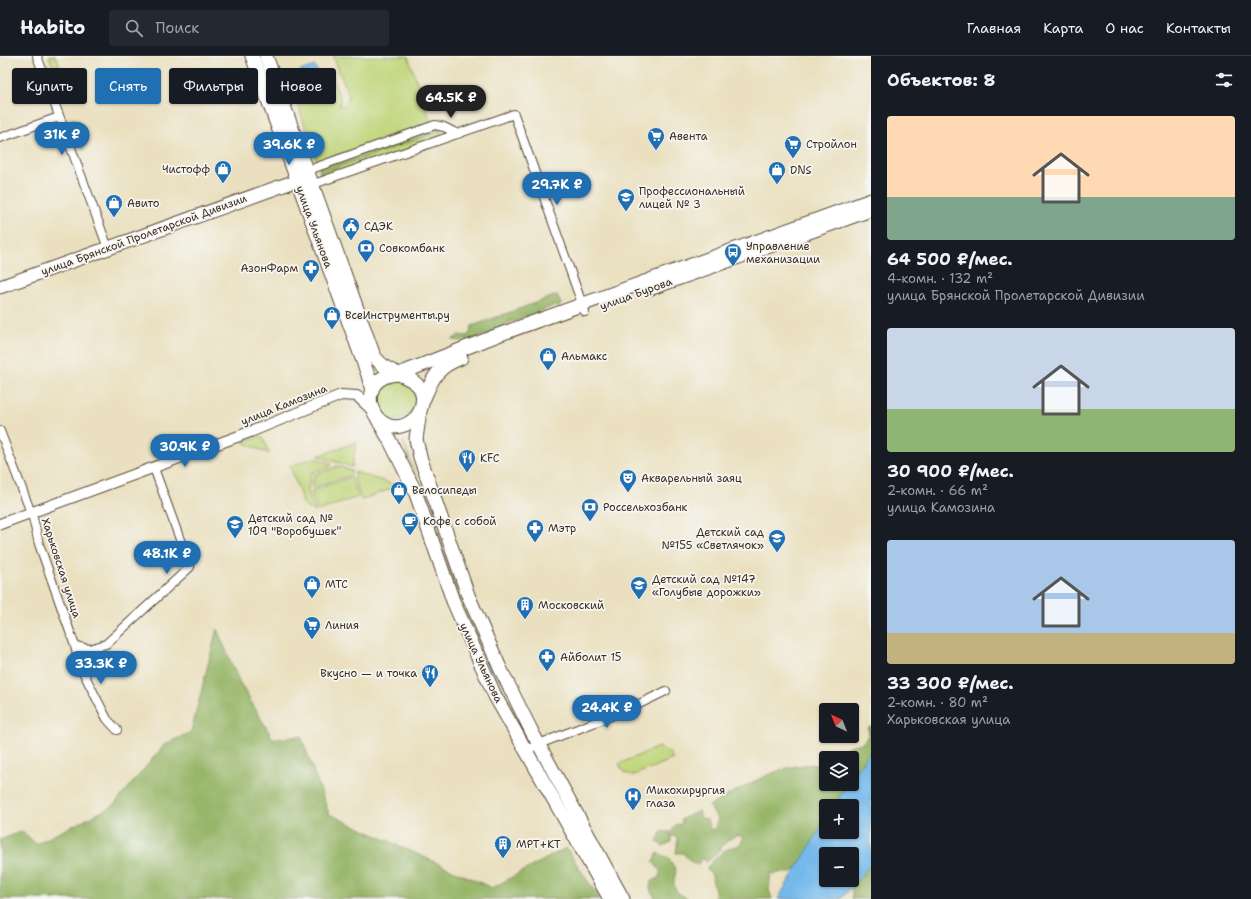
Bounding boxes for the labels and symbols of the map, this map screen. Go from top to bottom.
pin: 64.5K ₽ [414,85,488,119]
pin: 31K ₽ [34,122,90,156]
supermarket icon: Авента [646,126,666,151]
place label: Авента [669,129,708,144]
pin: 39.6K ₽ [252,132,326,166]
supermarket icon: Стройлон [783,134,803,159]
place label: Стройлон [806,137,857,152]
shop icon: Чистофф [213,159,233,184]
shop icon: DNS [767,160,787,185]
place label: Чистофф [162,162,211,177]
place label: DNS [790,163,812,178]
pin: 29.7K ₽ [520,172,594,206]
street label: улица Ульянова [292,184,336,270]
place label: Профессиональный лицей № 3 [639,184,745,212]
school or university icon: Профессиональный лицей № 3 [616,187,636,212]
street label: улица Брянской Пролетарской Дивизии [39,191,249,279]
shop icon: Авито [104,193,124,218]
place label: Авито [127,196,160,211]
public building icon: СДЭК [341,216,361,241]
place label: СДЭК [364,219,393,234]
bank icon: Совкомбанк [356,238,376,263]
place label: Управление механизации [746,239,820,267]
place label: Совкомбанк [379,241,445,256]
bus stop icon: Управление механизации [723,242,743,267]
pharmacy icon: АзонФарм [301,258,321,283]
place label: АзонФарм [241,261,298,276]
street label: улица Бурова [598,274,674,314]
shop icon: ВсеИнструменты.ру [322,305,342,330]
place label: ВсеИнструменты.ру [345,308,450,323]
shop icon: Альмакс [538,346,558,371]
place label: Альмакс [561,349,608,364]
street label: улица Камозина [239,381,329,429]
pin: 30.9K ₽ [148,434,222,468]
restaurant icon: KFC [457,448,477,473]
place label: KFC [480,451,500,466]
theatre icon: Акварельный заяц [618,468,638,493]
place label: Акварельный заяц [641,471,742,486]
shop icon: Велосипеды [389,480,409,505]
place label: Велосипеды [412,483,477,498]
bank icon: Россельхозбанк [580,497,600,522]
place label: Россельхозбанк [603,500,688,515]
place label: Детский сад № 109 "Воробушек" [248,511,342,539]
cafe icon: Кофе с собой [400,511,420,536]
school or university icon: Детский сад № 109 "Воробушек" [225,514,245,539]
place label: Кофе с собой [423,514,497,529]
street label: Харьковская улица [38,516,84,620]
pharmacy icon: Мэтр [525,518,545,543]
place label: Мэтр [548,521,576,536]
place label: Детский сад №155 «Светлячок» [662,525,764,553]
school or university icon: Детский сад №155 «Светлячок» [767,528,787,553]
pin: 48.1K ₽ [130,541,204,575]
place label: Детский сад №147 «Голубые дорожки» [652,572,761,600]
shop icon: МТС [302,574,322,599]
school or university icon: Детский сад №147 «Голубые дорожки» [629,575,649,600]
place label: МТС [325,577,348,592]
building icon: Московский [515,595,535,620]
place label: Московский [538,598,604,613]
supermarket icon: Линия [302,615,322,640]
place label: Линия [325,618,359,633]
street label: улица Ульянова [456,621,506,706]
pharmacy icon: Айболит 15 [537,647,557,672]
place label: Айболит 15 [560,650,622,665]
pin: 33.3K ₽ [64,651,138,685]
restaurant icon: Вкусно — и точка [420,663,440,688]
place label: Вкусно — и точка [320,666,417,681]
pin: 24.4K ₽ [570,695,644,729]
north arrow [819,703,859,743]
place label: Микохирургия глаза [646,783,725,811]
hospital icon: Микохирургия глаза [623,786,643,811]
building icon: МРТ+КТ [493,834,513,859]
place label: МРТ+КТ [516,837,561,852]

